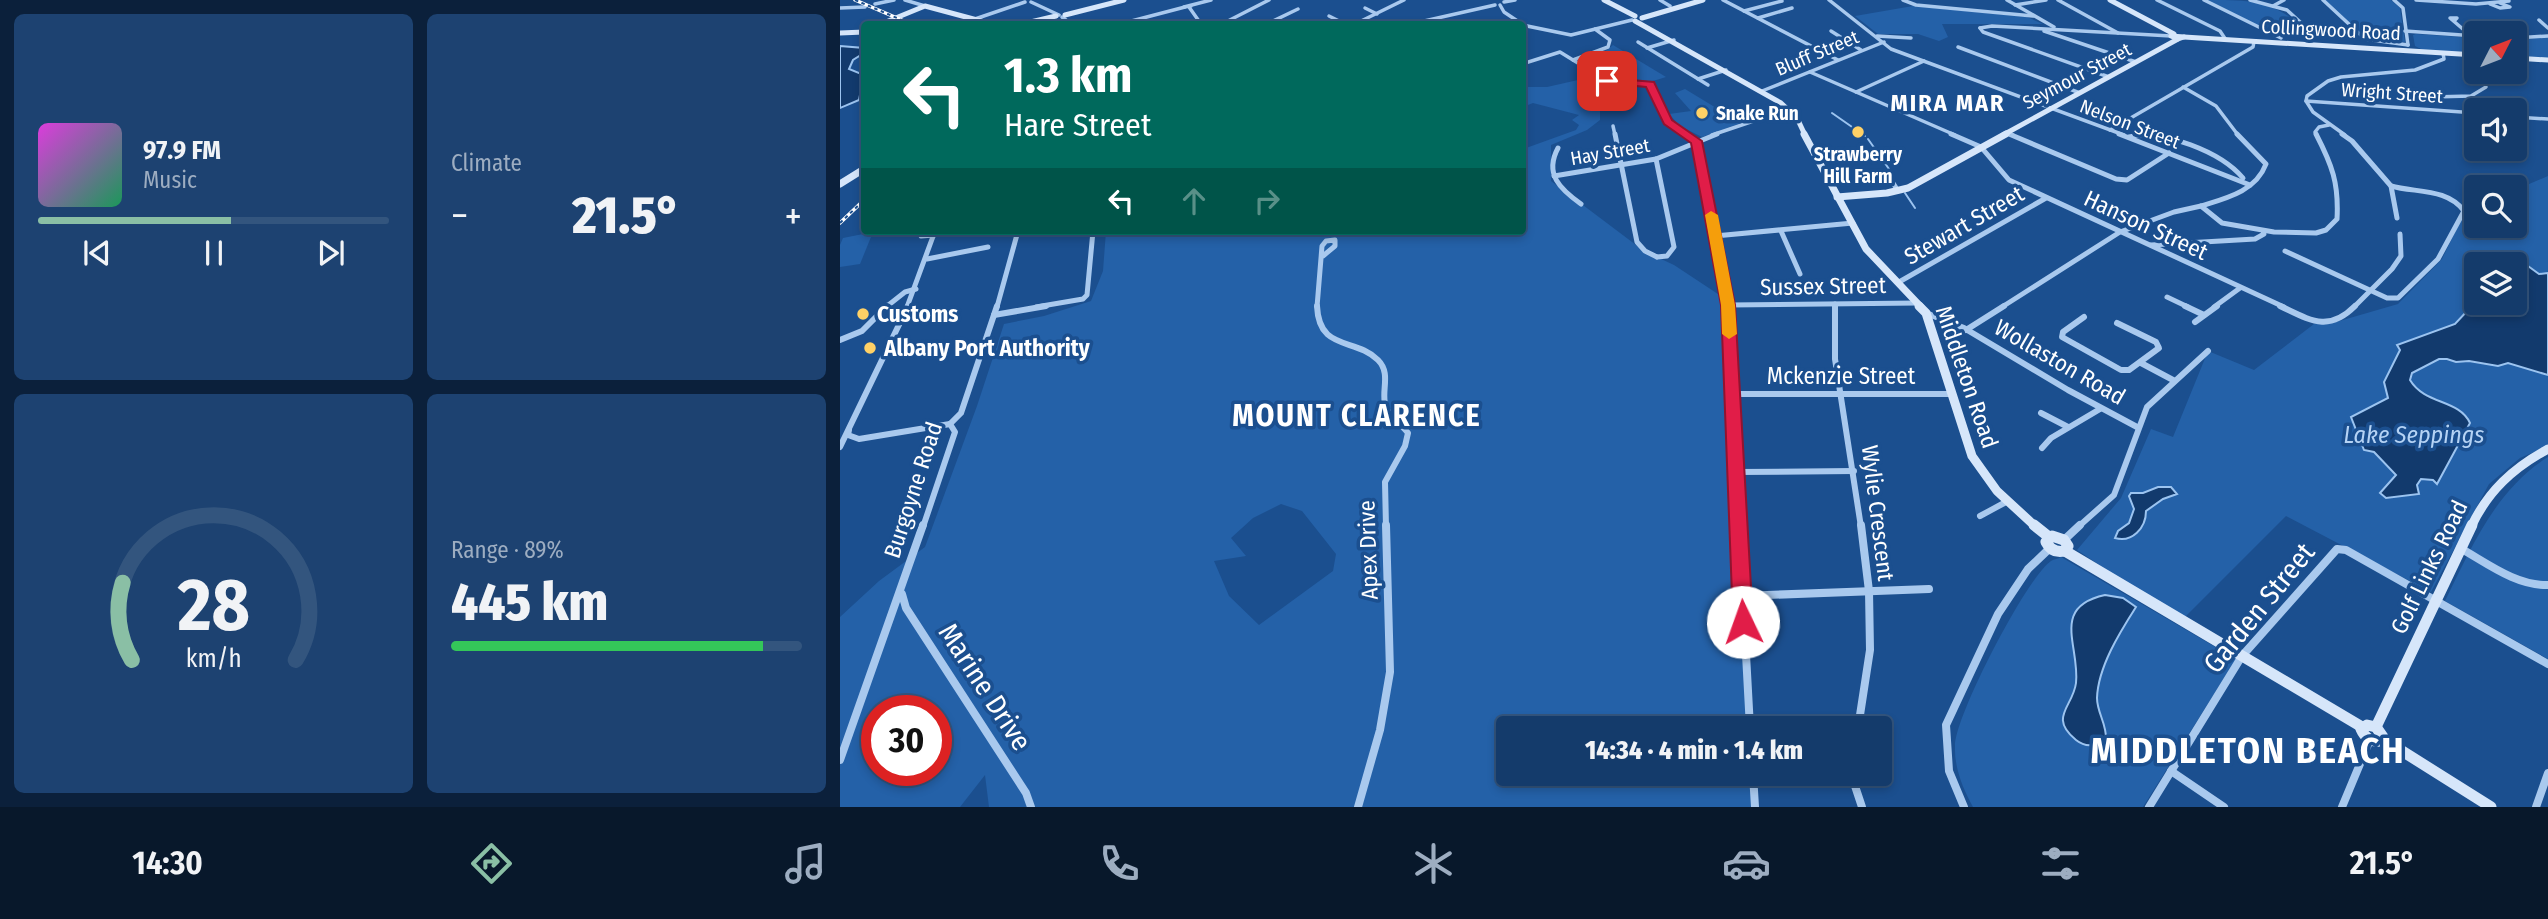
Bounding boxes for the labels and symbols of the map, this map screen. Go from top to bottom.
street label: Collingwood Road [2261,15,2401,45]
north arrow [2464,21,2527,84]
street label: Bluff Street [1772,25,1863,81]
street label: Seymour Street [2019,37,2136,114]
pin [1577,51,1637,111]
street label: Wright Street [2340,78,2444,108]
district label: MIRA MAR [1890,89,2006,117]
street label: Nelson Street [2077,94,2184,154]
place label: Snake Run [1716,102,1799,125]
marker: Snake Run [1694,105,1710,121]
marker: Strawberry Hill Farm [1850,124,1866,140]
street label: Hay Street [1569,134,1652,170]
place label: Strawberry Hill Farm [1814,143,1903,188]
street label: Stewart Street [1899,179,2029,270]
street label: Hanson Street [2080,184,2213,266]
street label: Sussex Street [1760,271,1887,301]
place label: Customs [877,300,958,328]
street label: Middleton Road [1930,302,2004,452]
marker: Customs [855,306,871,322]
street label: Wollaston Road [1990,313,2130,411]
place label: Albany Port Authority [883,334,1091,362]
marker: Albany Port Authority [862,340,878,356]
street label: Mckenzie Street [1767,362,1916,390]
district label: MOUNT CLARENCE [1232,398,1482,434]
street label: Burgoyne Road [878,418,948,562]
water label: Lake Seppings [2344,421,2484,449]
street label: Wylie Crescent [1856,444,1900,583]
street label: Golf Links Road [2385,496,2473,638]
street label: Apex Drive [1352,500,1384,600]
street label: Garden Street [2197,536,2322,680]
position arrow [1706,585,1780,659]
street label: Marine Drive [932,617,1038,757]
speed limit sign: 30 [861,695,952,786]
district label: MIDDLETON BEACH [2091,728,2405,773]

